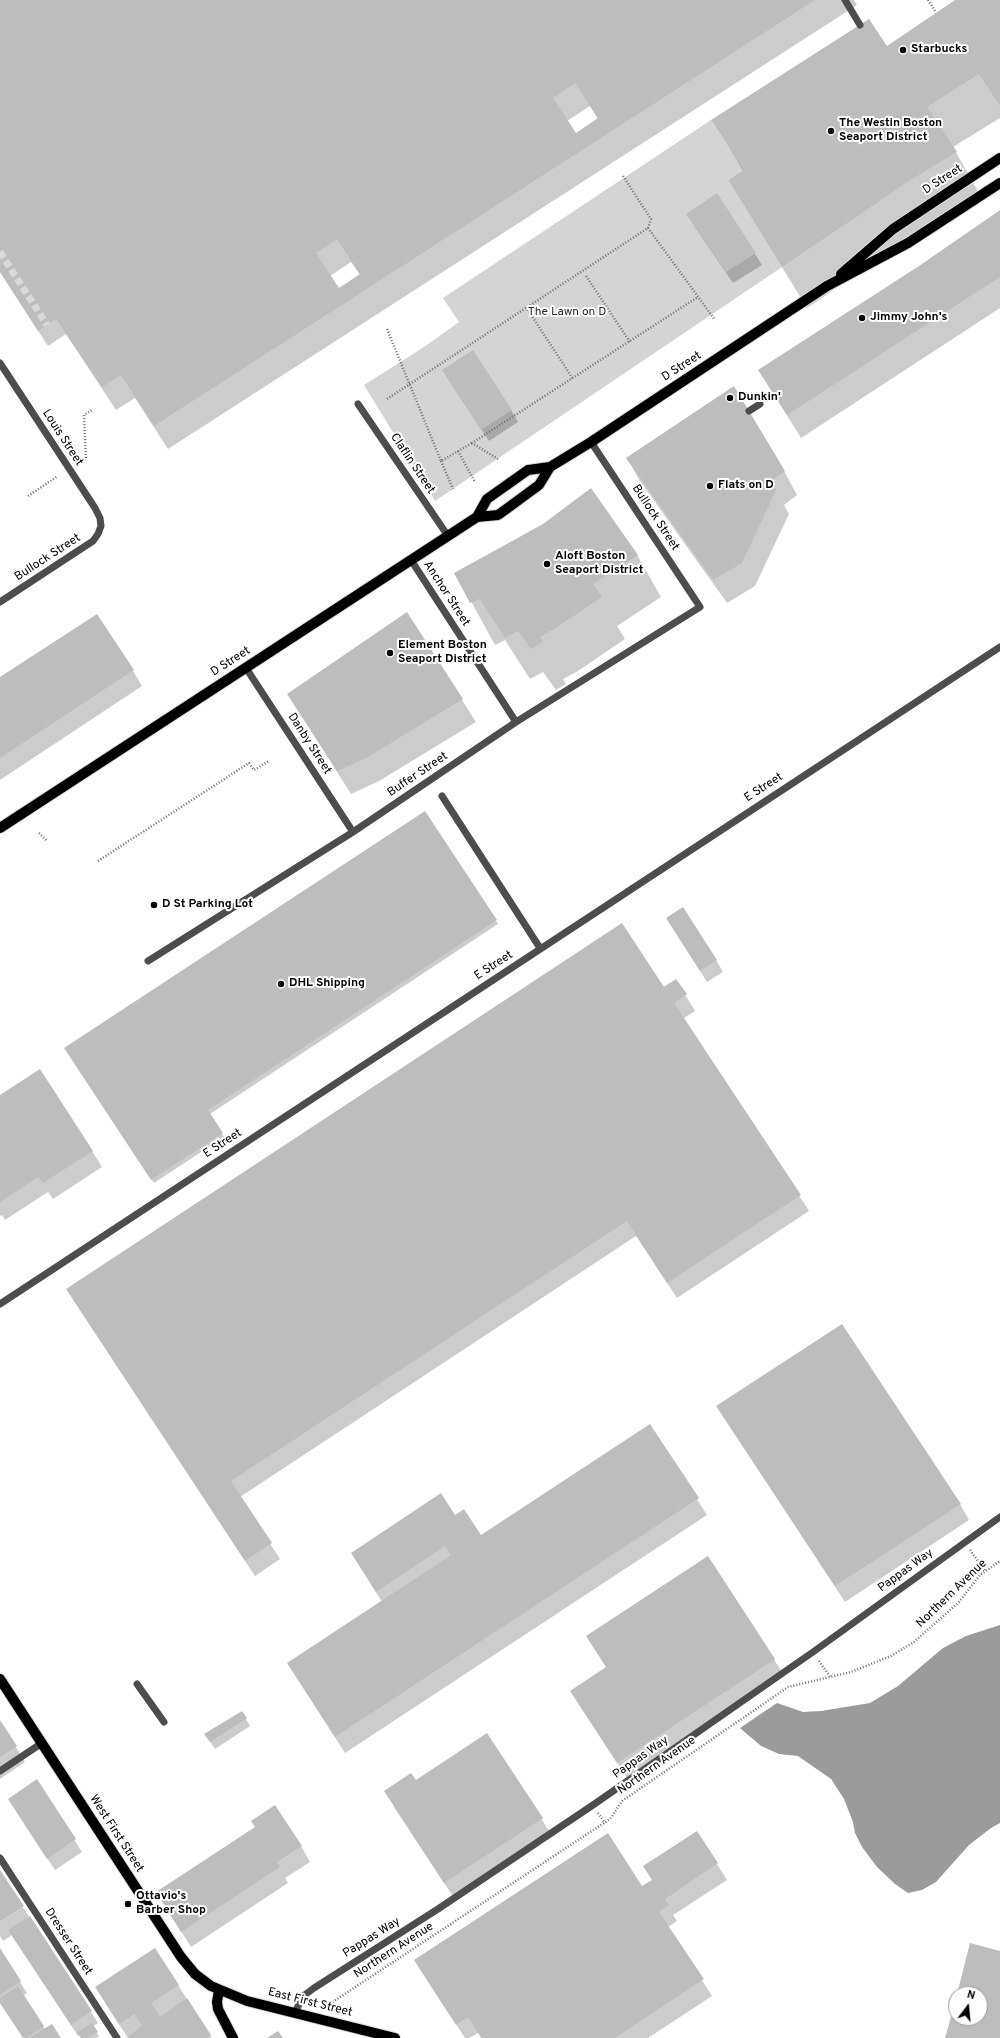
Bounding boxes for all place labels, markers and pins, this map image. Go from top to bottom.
place label: Starbucks [911,43,967,57]
marker: Starbucks [898,45,908,55]
place label: The Westin Boston Seaport District [839,117,942,145]
marker: The Westin Boston Seaport District [826,126,836,136]
place label: Jimmy John's [870,311,948,325]
marker: Jimmy John's [857,313,867,323]
place label: Dunkin' [738,391,781,405]
marker: Dunkin' [725,393,735,403]
place label: Flats on D [718,479,774,493]
marker: Flats on D [705,481,715,491]
place label: Aloft Boston Seaport District [555,550,643,578]
marker: Aloft Boston Seaport District [542,559,552,569]
place label: Element Boston Seaport District [398,639,487,667]
marker: Element Boston Seaport District [385,648,395,658]
place label: D St Parking Lot [162,898,253,912]
marker: D St Parking Lot [149,900,159,910]
place label: DHL Shipping [289,977,365,991]
marker: DHL Shipping [276,979,286,989]
place label: Ottavio's Barber Shop [136,1890,206,1918]
marker: Ottavio's Barber Shop [123,1899,133,1909]

